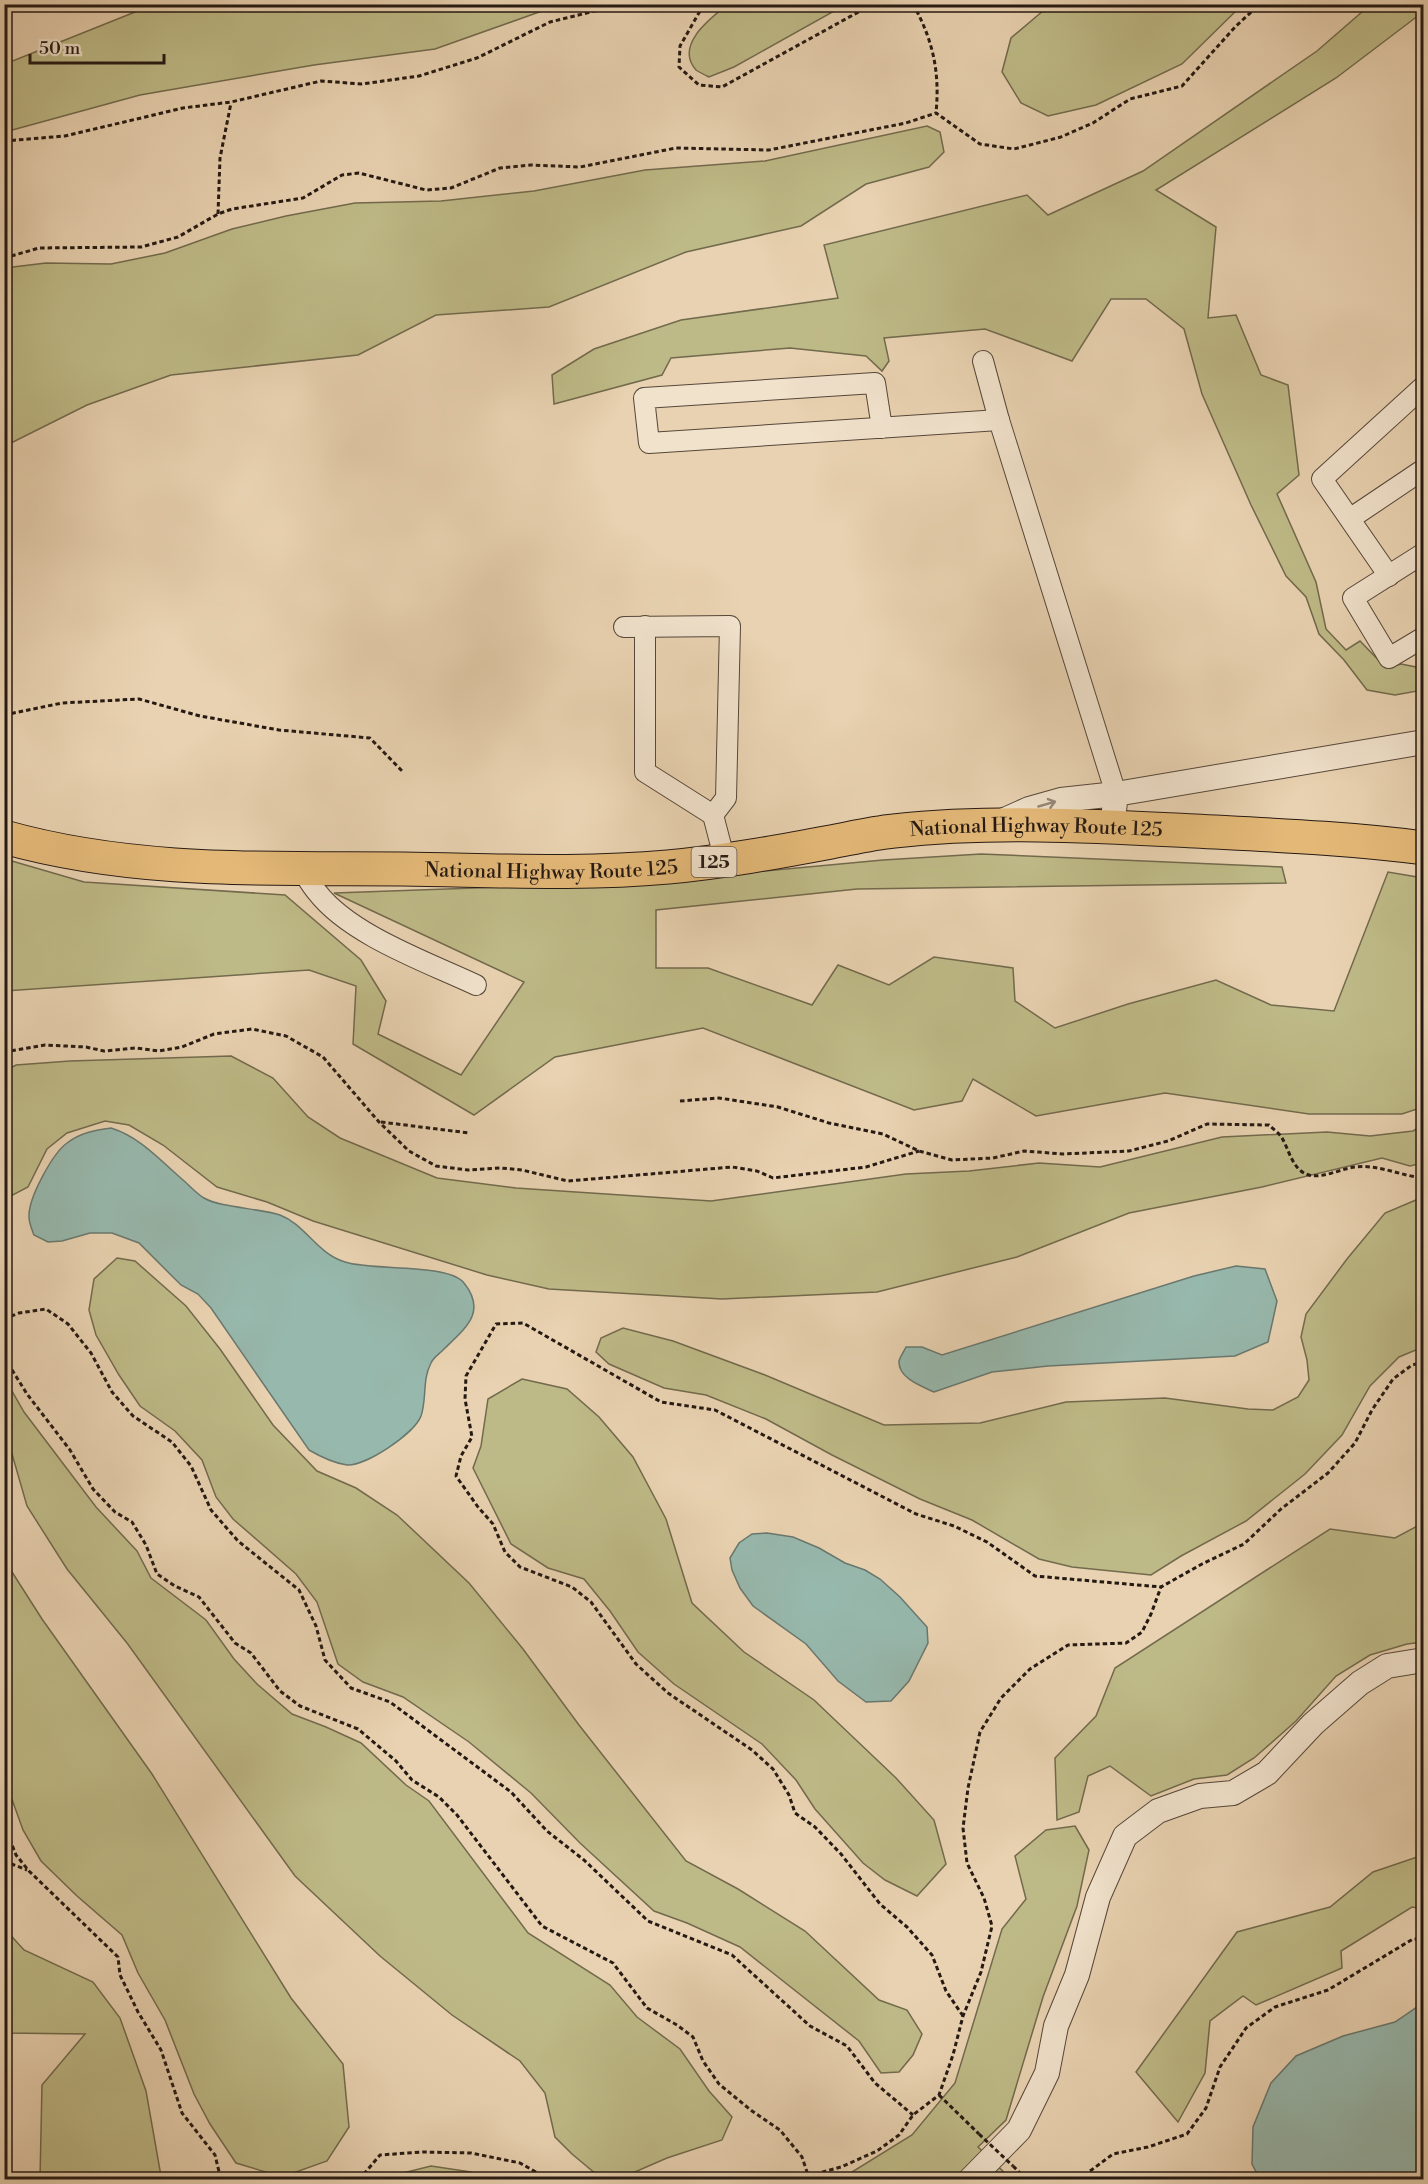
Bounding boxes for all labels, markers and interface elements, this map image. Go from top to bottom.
scale bar [30,27,164,65]
text: 50 m [39,37,81,60]
one-way arrow [1037,798,1056,809]
street label: National Highway Route 125 [909,814,1163,843]
road number: 125 [692,847,736,877]
street label: National Highway Route 125 [424,855,679,885]

